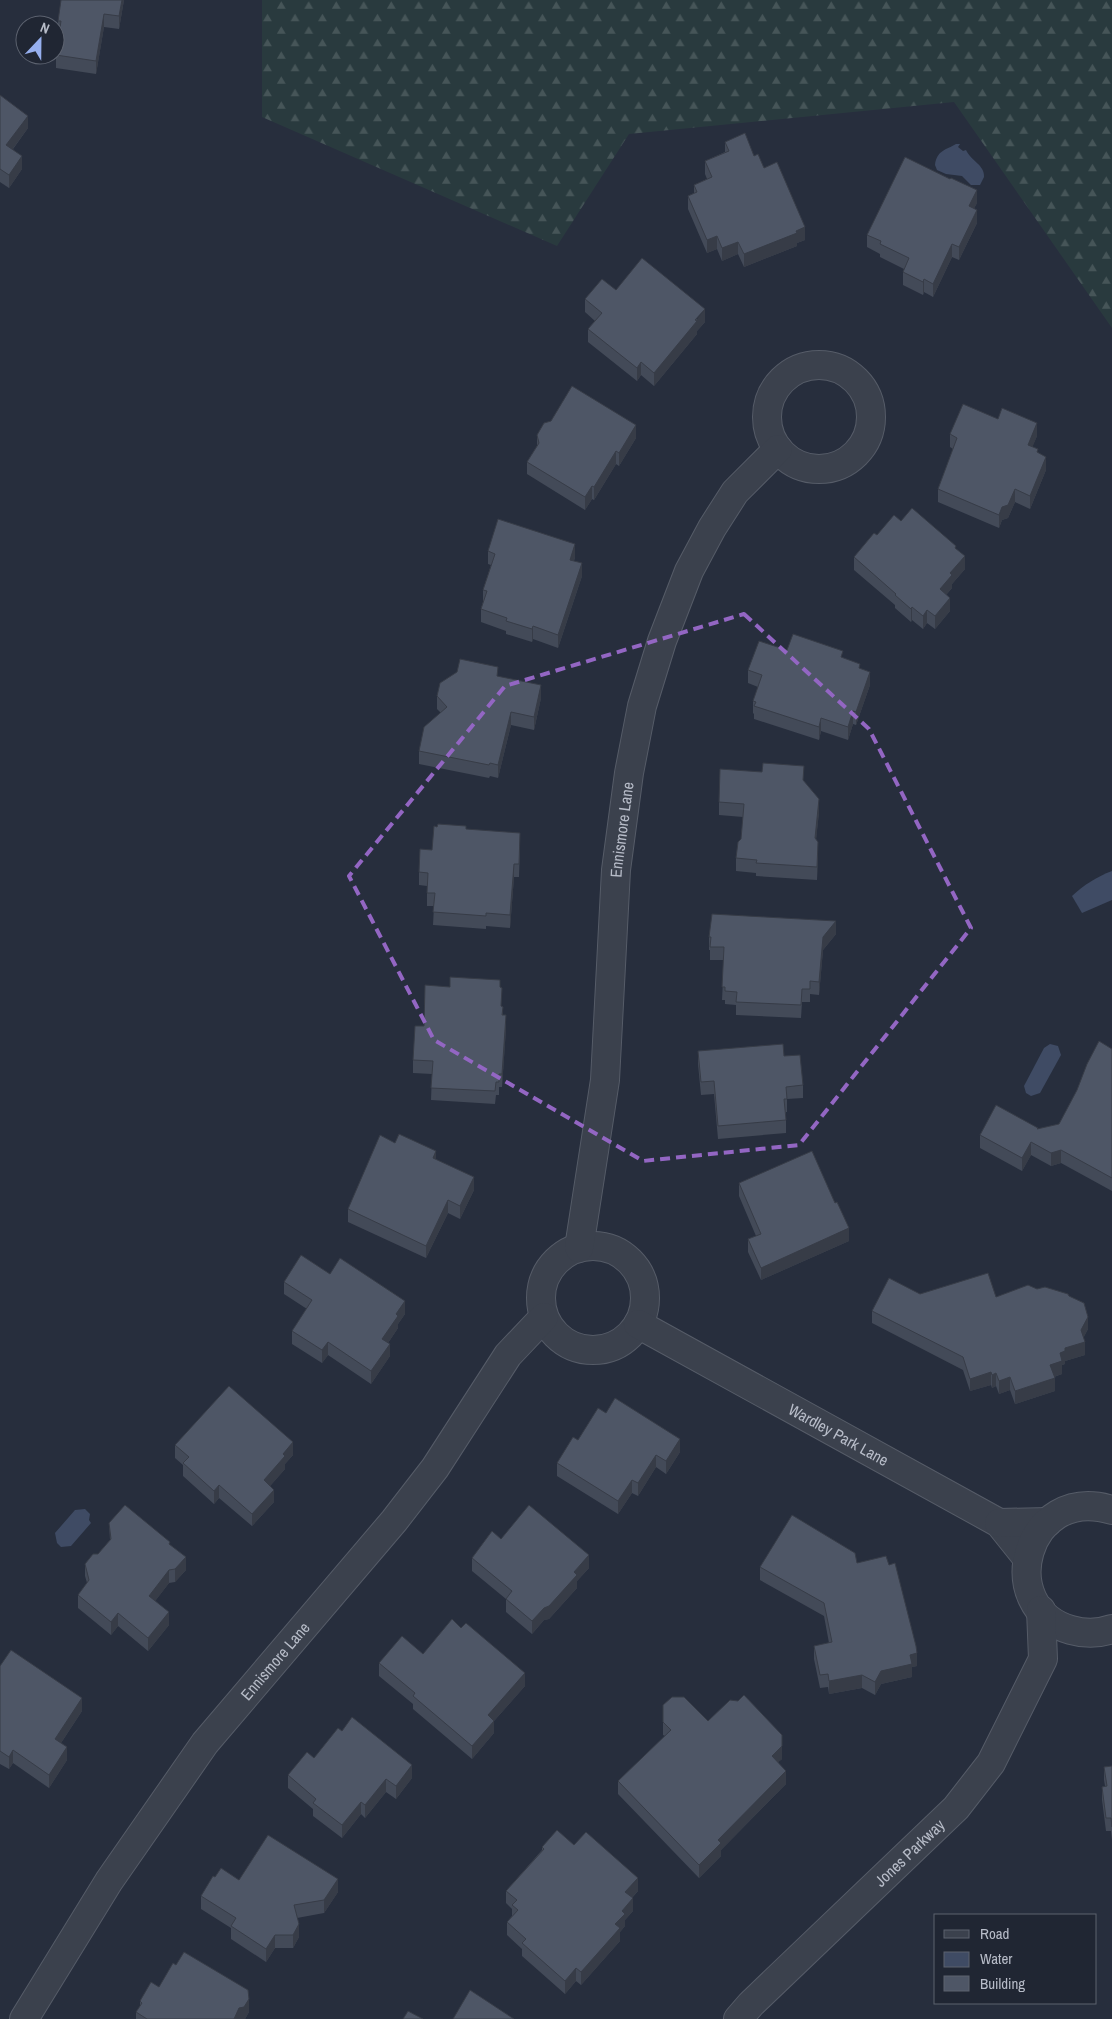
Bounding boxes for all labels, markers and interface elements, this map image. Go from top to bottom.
north arrow [15,15,65,65]
text: N [38,18,52,38]
street label: Ennismore Lane [605,780,639,878]
street label: Wardley Park Lane [785,1398,893,1471]
street label: Ennismore Lane [235,1617,314,1705]
street label: Jones Parkway [870,1814,949,1891]
legend [934,1914,1097,2004]
text: Road [980,1923,1009,1944]
text: Water [980,1948,1012,1969]
text: Building [980,1973,1025,1994]

